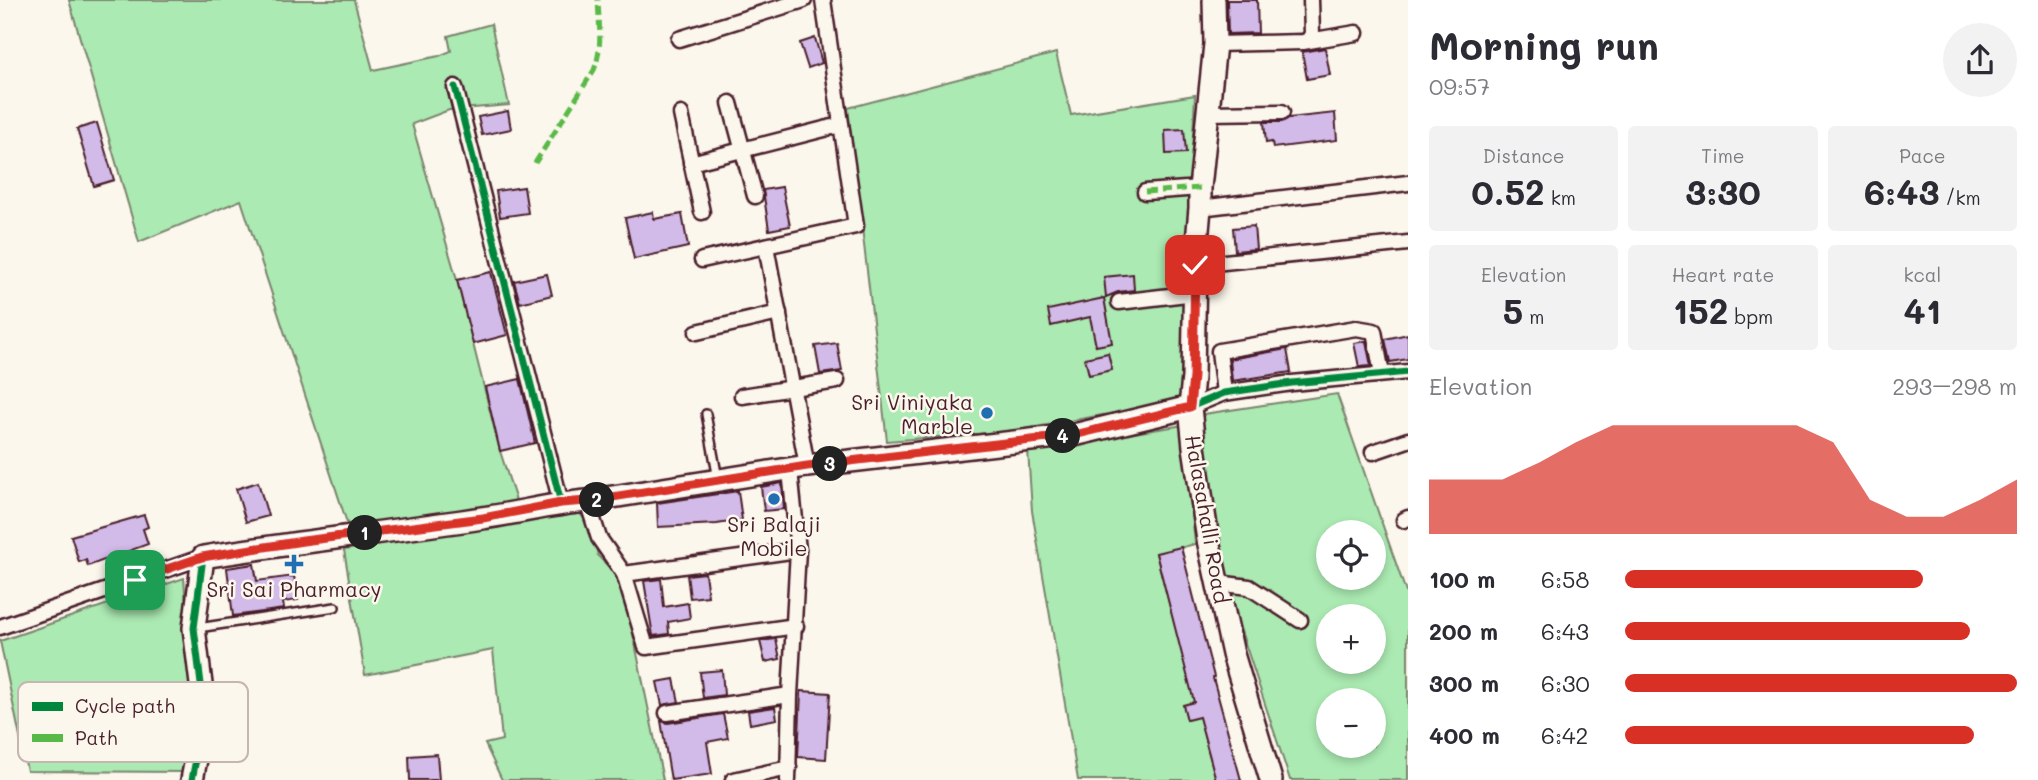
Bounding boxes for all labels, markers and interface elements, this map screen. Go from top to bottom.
text: Morning run [1429,20,1659,70]
button: share [1943,23,2017,97]
text: 09:57 [1429,71,1490,101]
text: Distance [1483,143,1565,168]
text: Time [1701,143,1745,168]
text: Pace [1899,143,1946,168]
text: 0.52 [1471,168,1545,214]
text: 3:30 [1685,168,1761,214]
text: 6:43 [1864,168,1939,214]
text: km [1545,185,1576,210]
text: /km [1939,185,1981,210]
pin [1165,235,1225,295]
icon: check [1176,246,1214,284]
text: Elevation [1481,262,1566,287]
text: Heart rate [1672,262,1774,287]
text: kcal [1903,262,1941,287]
text: 5 [1503,287,1523,333]
text: 152 [1673,287,1728,333]
text: 41 [1903,287,1941,333]
text: m [1523,304,1545,329]
text: bpm [1728,304,1773,329]
text: Elevation [1429,371,1532,401]
text: 293–298 m [1892,371,2017,401]
place label: Sri Viniyaka Marble [851,388,973,439]
marker: Sri Viniyaka Marble [979,405,995,421]
pin: 4 [1046,418,1080,453]
text: 4 [1056,423,1069,448]
street label: Halasahalli Road [1180,433,1236,605]
pin: 3 [812,447,848,482]
text: 3 [824,451,835,476]
pin: 2 [580,482,614,518]
text: 2 [591,487,602,512]
marker: Sri Balaji Mobile [766,491,782,507]
place label: Sri Balaji Mobile [727,510,821,561]
pin: 1 [348,516,382,550]
text: 1 [360,520,369,545]
map controls [1316,520,1386,758]
button: locate [1316,520,1386,590]
pin [105,550,165,610]
marker: Sri Sai Pharmacy [286,556,302,572]
icon: arrive [116,561,154,599]
text: 100 m [1429,564,1495,594]
text: 6:58 [1541,564,1589,594]
place label: Sri Sai Pharmacy [207,575,382,602]
button: + [1316,604,1386,674]
text: 200 m [1429,616,1498,646]
text: 6:43 [1541,616,1589,646]
text: 300 m [1429,668,1499,698]
text: 6:30 [1541,668,1590,698]
legend [18,682,248,762]
button: − [1316,688,1386,758]
text: Cycle path [75,693,175,718]
text: 400 m [1429,720,1500,750]
text: 6:42 [1541,720,1588,750]
text: Path [75,725,118,750]

